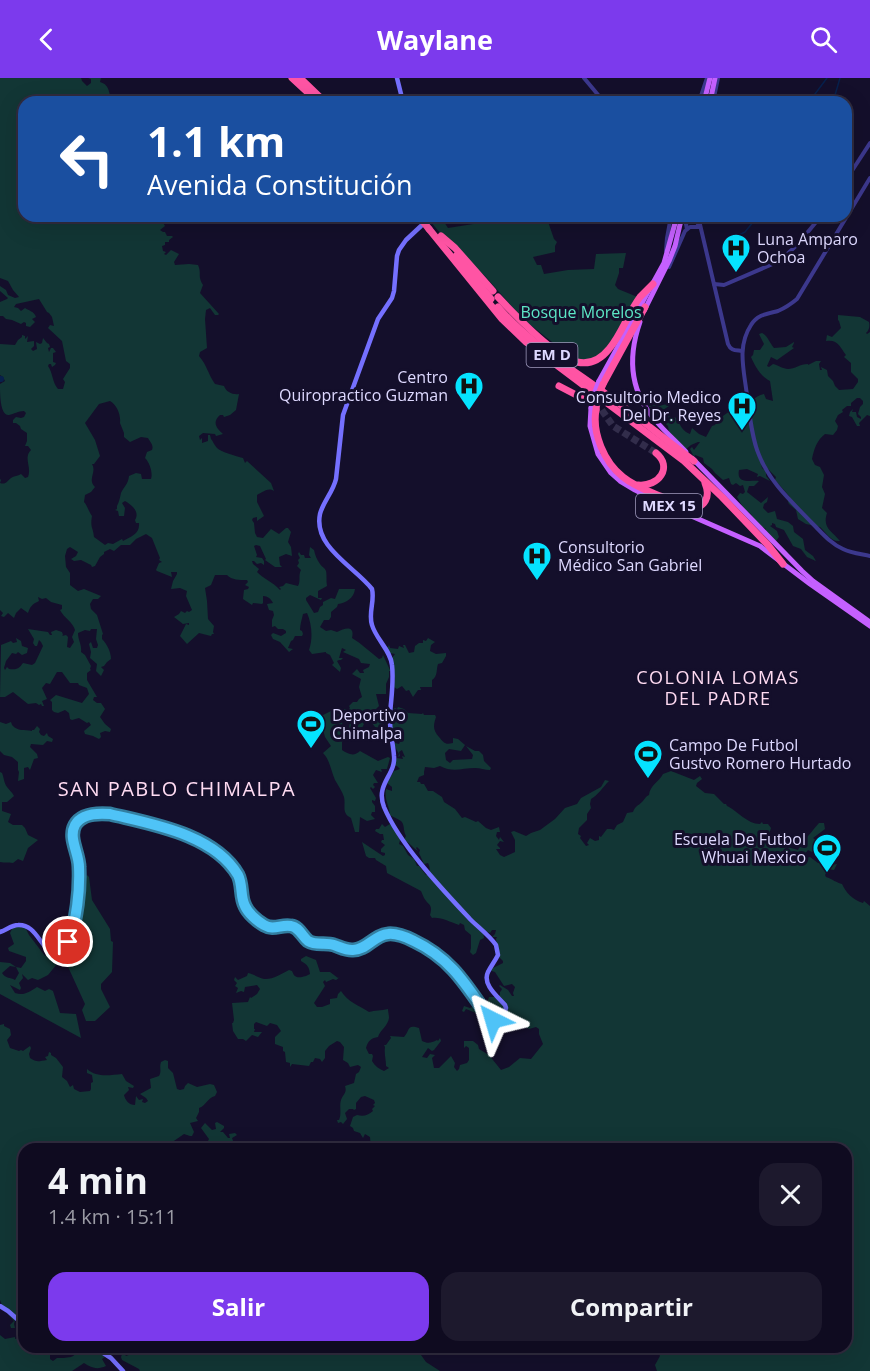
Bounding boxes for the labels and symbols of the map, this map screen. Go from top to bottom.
place label: Luna Amparo Ochoa [757,228,858,268]
hospital icon: Luna Amparo Ochoa [720,232,752,274]
park label: Bosque Morelos [520,301,642,323]
road number: EM D [526,343,578,367]
place label: Centro Quiropractico Guzman [279,366,448,406]
hospital icon: Centro Quiropractico Guzman [453,370,485,412]
place label: Consultorio Medico Del Dr. Reyes [576,386,721,426]
hospital icon: Consultorio Medico Del Dr. Reyes [726,390,758,432]
road number: MEX 15 [636,494,702,518]
place label: Consultorio Médico San Gabriel [558,536,702,576]
hospital icon: Consultorio Médico San Gabriel [521,540,553,582]
district label: COLONIA LOMAS DEL PADRE [636,665,800,710]
place label: Deportivo Chimalpa [332,704,406,744]
sports icon: Deportivo Chimalpa [295,708,327,750]
place label: Campo De Futbol Gustvo Romero Hurtado [669,734,851,774]
sports icon: Campo De Futbol Gustvo Romero Hurtado [632,738,664,780]
district label: SAN PABLO CHIMALPA [58,775,296,802]
place label: Escuela De Futbol Whuai Mexico [674,828,806,868]
sports icon: Escuela De Futbol Whuai Mexico [811,832,843,874]
pin [42,916,93,967]
position arrow [461,988,525,1052]

